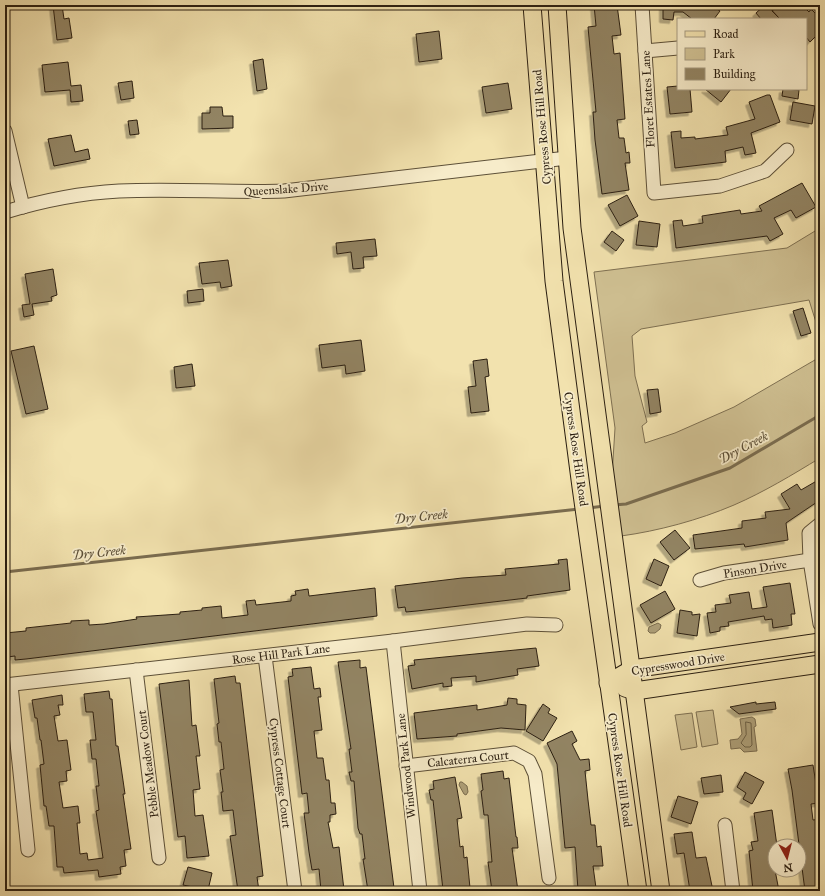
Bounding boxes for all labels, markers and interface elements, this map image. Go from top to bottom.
legend [677,18,807,90]
text: Road [713,27,739,41]
text: Park [713,47,735,61]
street label: Floret Estates Lane [638,50,658,148]
text: Building [713,67,756,82]
street label: Cypress Rose Hill Road [530,69,554,185]
street label: Queenslake Drive [243,179,329,199]
street label: Cypress Rose Hill Road [561,391,591,507]
water label: Dry Creek [716,428,771,468]
water label: Dry Creek [394,506,449,528]
water label: Dry Creek [72,542,127,564]
street label: Pinson Drive [722,557,788,581]
street label: Rose Hill Park Lane [231,641,331,667]
street label: Cypresswood Drive [630,650,726,678]
street label: Pebble Meadow Court [134,709,162,819]
street label: Cypress Rose Hill Road [605,712,635,828]
street label: Windwood Park Lane [394,713,418,819]
street label: Cypress Cottage Court [265,717,294,830]
street label: Calcaterra Court [427,748,510,770]
north arrow [767,838,807,878]
text: N [782,860,794,875]

